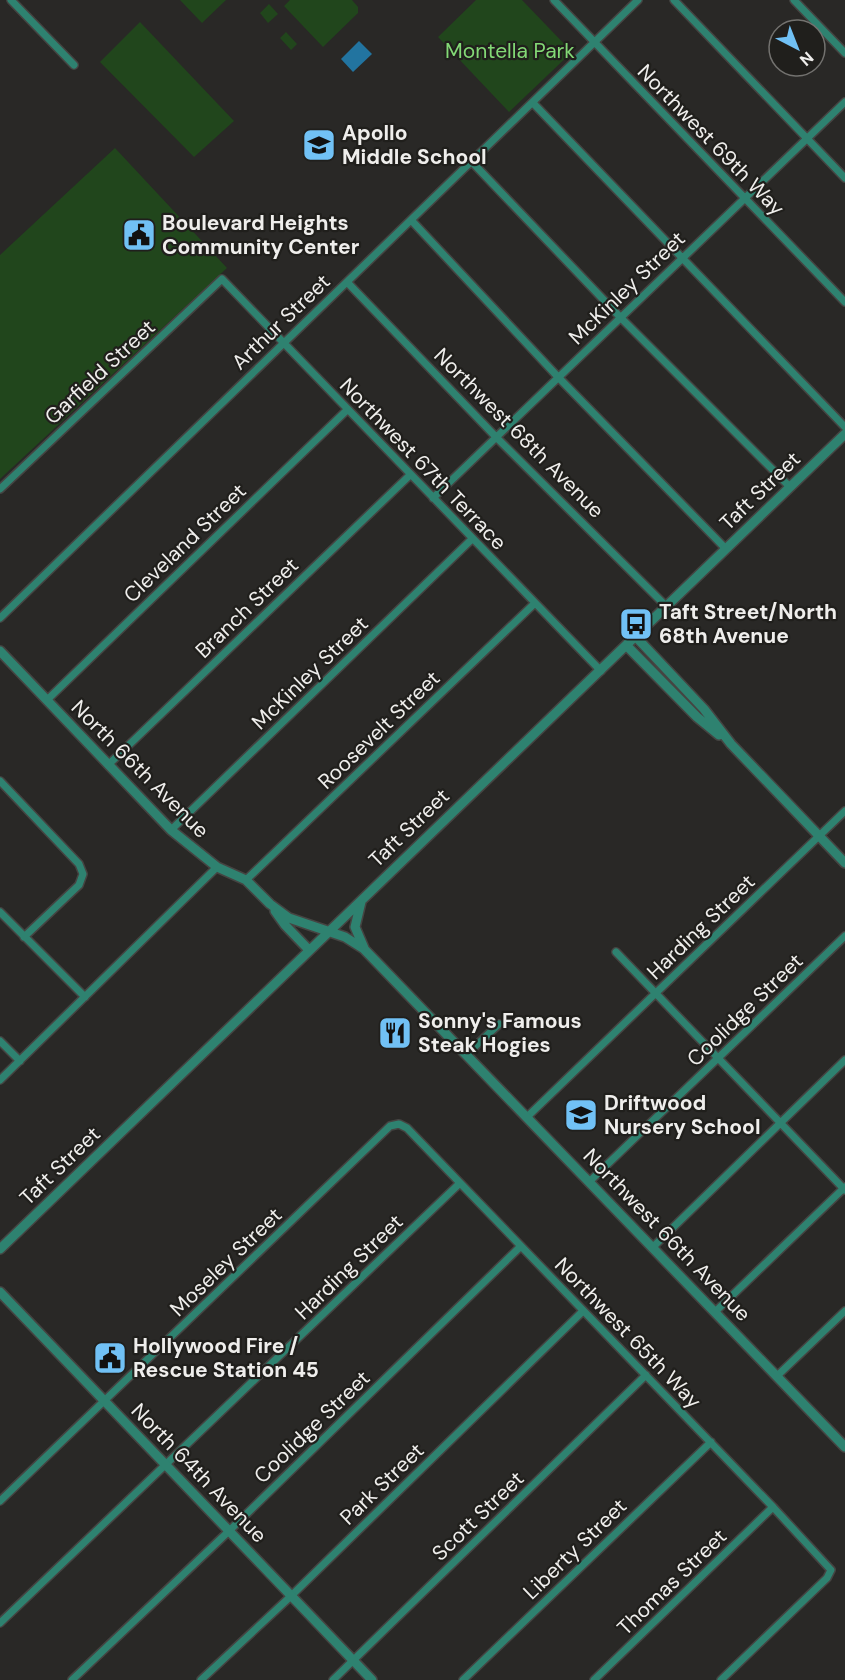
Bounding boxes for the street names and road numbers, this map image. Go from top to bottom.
street label: Northwest 69th Way [631,58,791,222]
street label: McKinley Street [563,225,691,351]
street label: Arthur Street [226,268,336,376]
street label: Garfield Street [39,313,161,431]
street label: Northwest 68th Avenue [428,342,610,524]
street label: Northwest 67th Terrace [333,372,513,556]
street label: Taft Street [714,445,806,537]
street label: Cleveland Street [118,477,252,609]
street label: Branch Street [189,552,305,664]
street label: McKinley Street [246,610,374,736]
street label: Roosevelt Street [312,665,446,795]
street label: North 66th Avenue [65,694,215,844]
street label: Taft Street [363,782,455,874]
street label: Harding Street [641,868,761,986]
street label: Coolidge Street [681,947,809,1073]
street label: Taft Street [14,1120,106,1212]
street label: Northwest 66th Avenue [577,1143,757,1328]
street label: Moseley Street [164,1201,288,1323]
street label: Harding Street [289,1208,409,1326]
street label: Northwest 65th Way [548,1251,708,1415]
street label: Coolidge Street [248,1364,376,1490]
street label: North 64th Avenue [125,1397,273,1549]
street label: Park Street [334,1437,430,1531]
street label: Scott Street [426,1465,530,1567]
street label: Liberty Street [517,1492,633,1606]
street label: Thomas Street [611,1523,733,1641]

